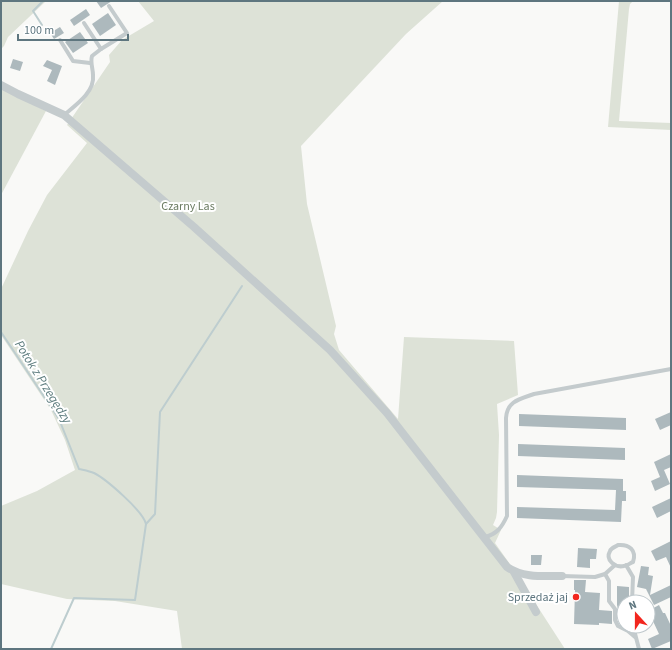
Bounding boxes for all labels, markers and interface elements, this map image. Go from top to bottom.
scale bar [18,16,128,42]
text: 100 m [24,22,54,39]
park label: Czarny Las [161,198,215,215]
water label: Potok z Przegędzy [10,337,76,428]
place label: Sprzedaż jaj [508,589,568,606]
marker: Sprzedaż jaj [571,592,581,602]
north arrow [616,594,656,634]
text: N [626,597,639,613]

